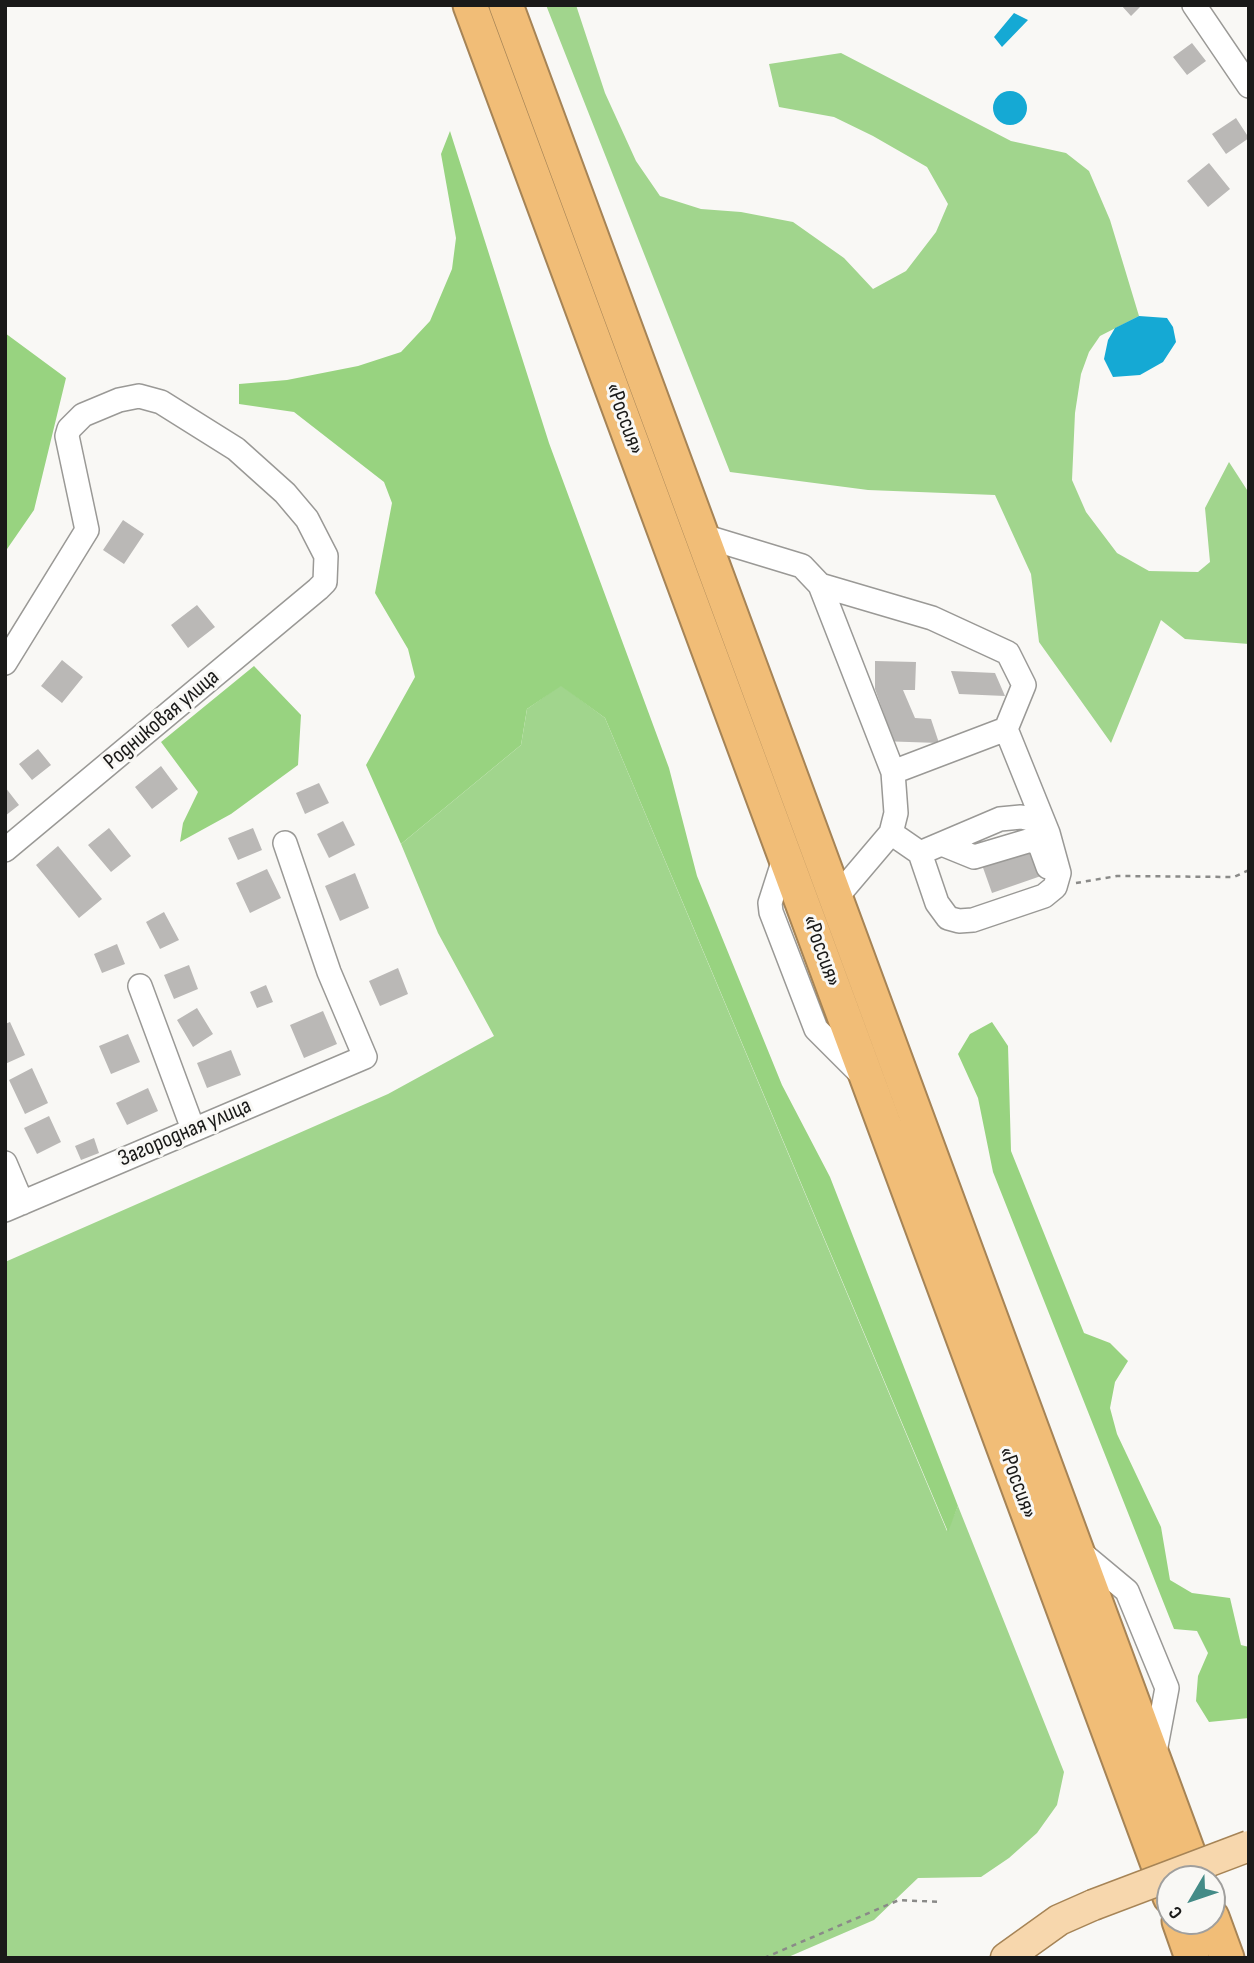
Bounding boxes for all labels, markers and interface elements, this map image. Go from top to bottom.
street label: «Россия» [598,379,650,459]
street label: Родниковая улица [99,664,225,776]
street label: «Россия» [795,911,847,991]
street label: Загородная улица [114,1093,256,1173]
street label: «Россия» [991,1443,1043,1523]
north arrow [1156,1865,1226,1935]
text: С [1164,1901,1188,1923]

